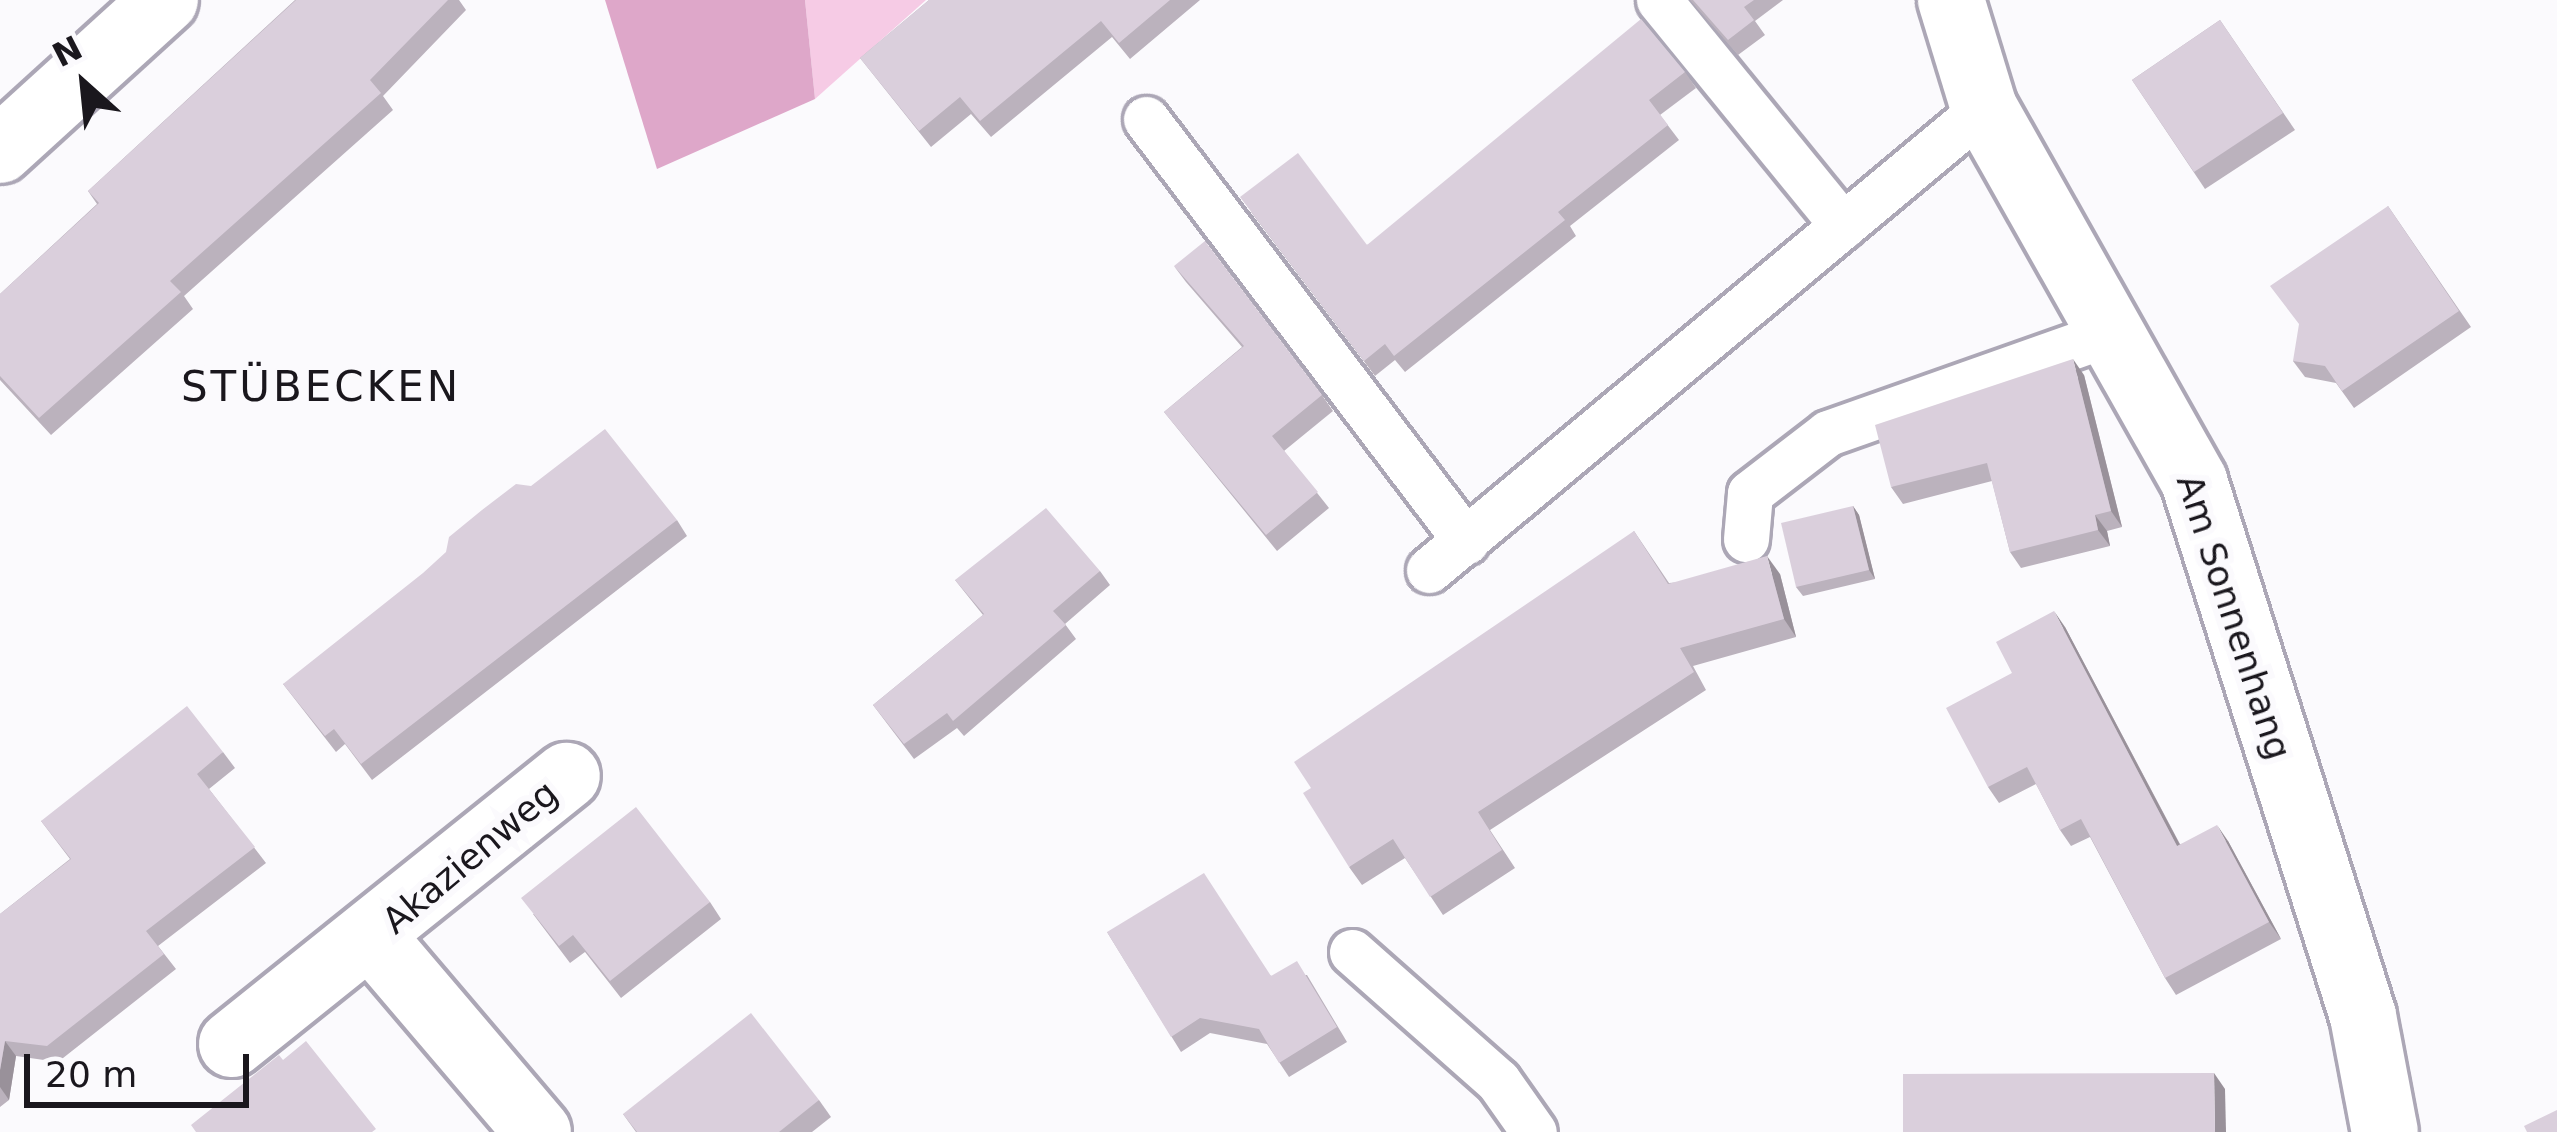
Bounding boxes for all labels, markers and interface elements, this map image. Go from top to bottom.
north arrow [24,24,144,144]
text: N [46,28,89,75]
district label: STÜBECKEN [181,362,461,412]
street label: Am Sonnenhang [2168,469,2300,765]
street label: Akazienweg [374,771,566,943]
scale bar [30,1030,255,1104]
text: 20 m [45,1054,137,1095]

